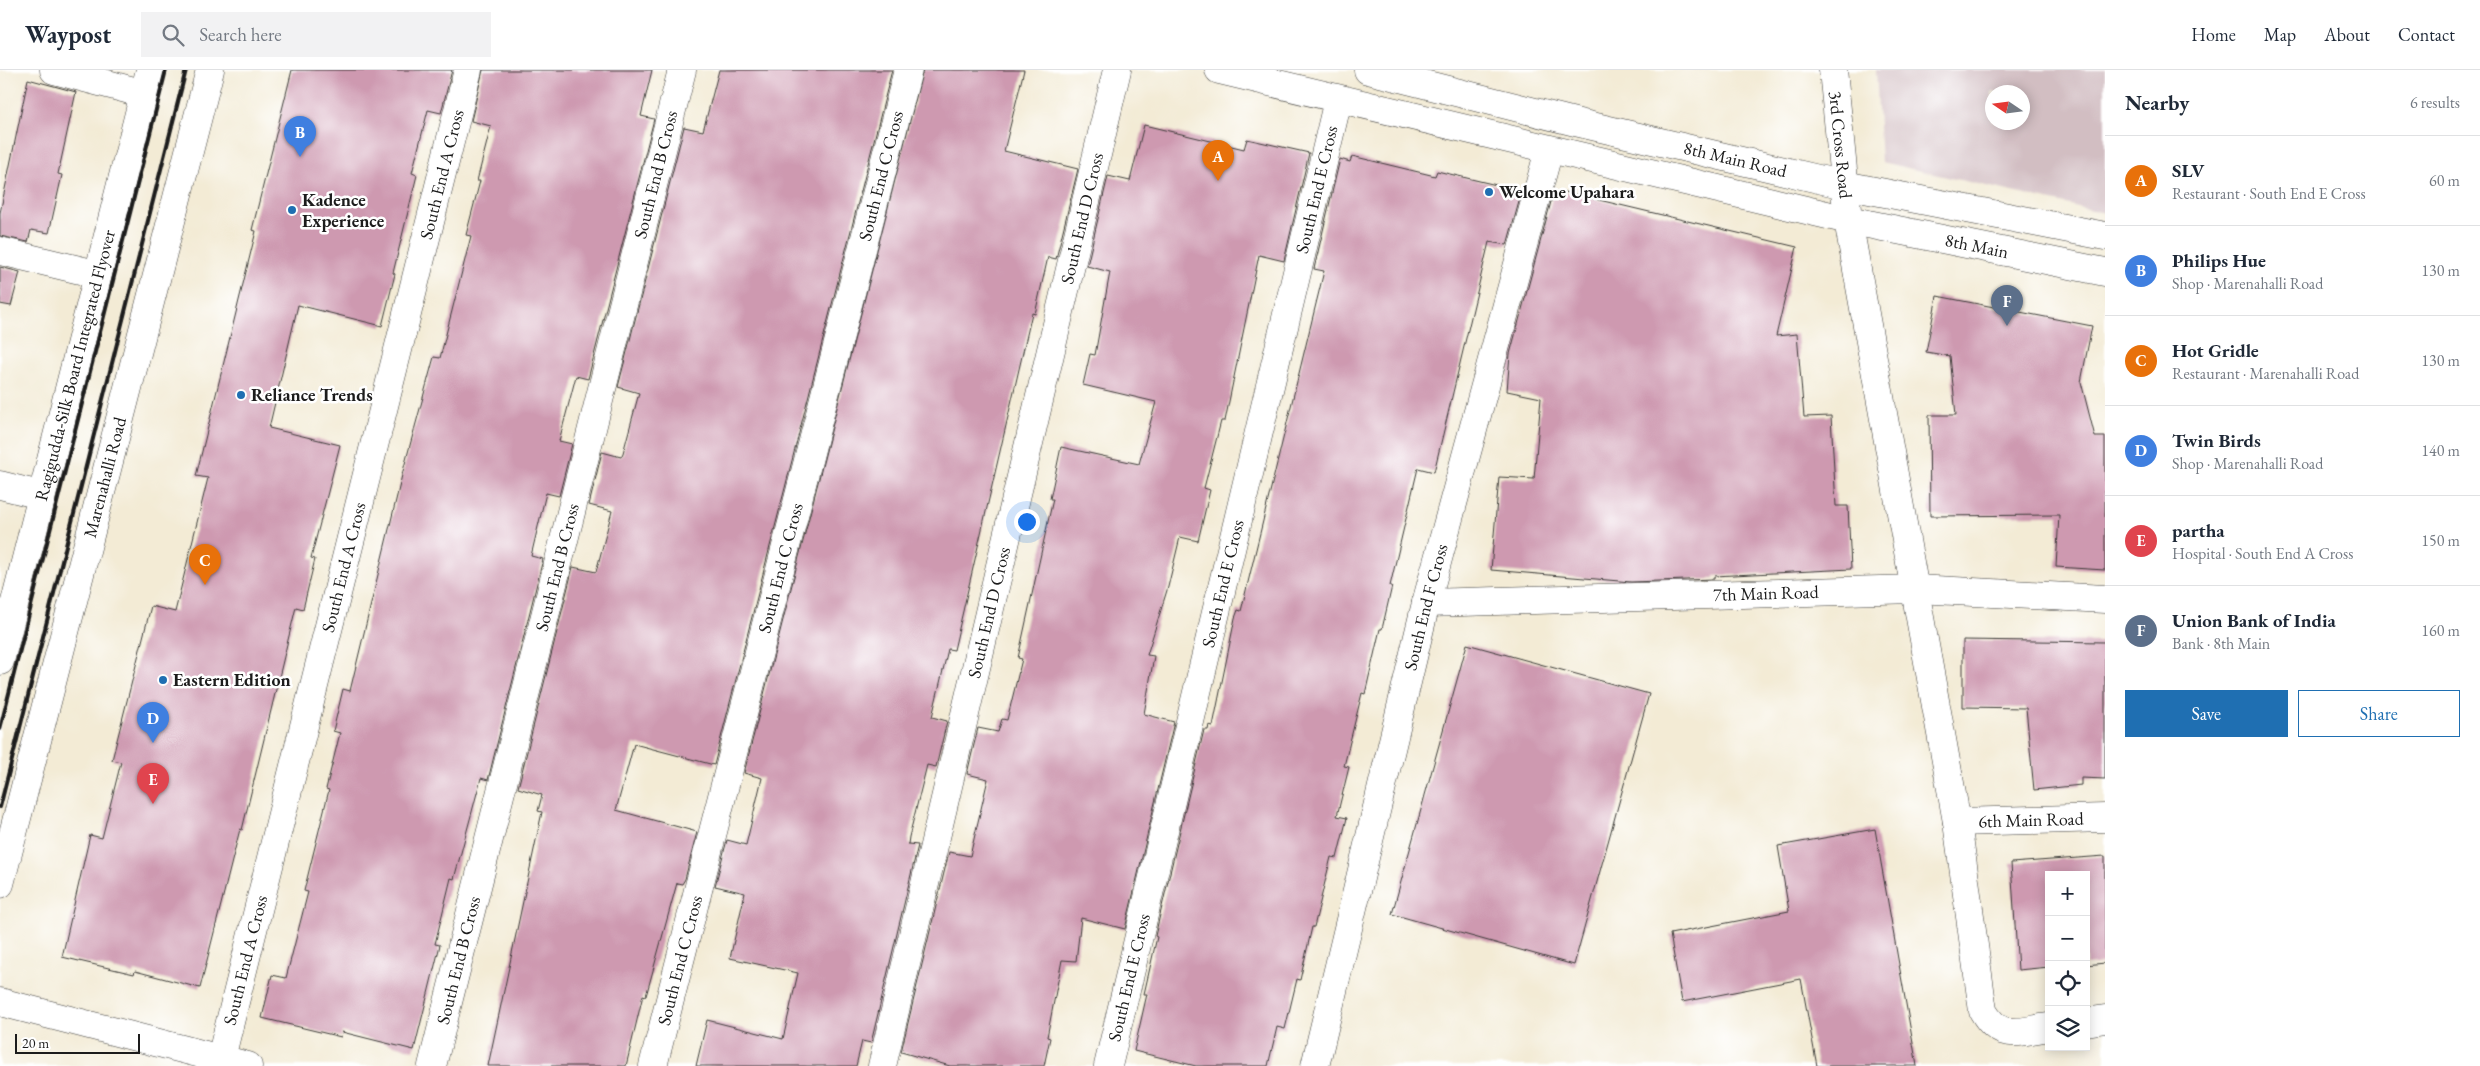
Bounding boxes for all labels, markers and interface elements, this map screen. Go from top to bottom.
search box [141,12,491,57]
text: Waypost [25,19,111,50]
icon: search [159,21,187,49]
text: Search here [199,22,282,47]
text: Home [2191,23,2236,46]
text: Map [2264,23,2296,46]
text: About [2324,23,2370,46]
text: Contact [2398,23,2455,46]
north arrow [1985,85,2030,130]
text: Nearby [2125,89,2189,116]
street label: 3rd Cross Road [1824,90,1858,200]
text: 6 results [2410,92,2460,113]
street label: South End A Cross [414,107,469,242]
street label: South End B Cross [628,108,682,241]
street label: South End C Cross [853,108,908,243]
pin: B [284,116,316,157]
street label: South End E Cross [1290,123,1343,256]
street label: 8th Main Road [1681,136,1790,182]
pin: A [1202,140,1234,181]
street label: South End D Cross [1055,150,1108,286]
text: SLV [2172,158,2205,183]
text: A [2135,170,2147,191]
text: 60 m [2429,170,2460,191]
place label: Welcome Upahara [1499,180,1635,203]
text: Restaurant · South End E Cross [2172,183,2366,204]
marker: Welcome Upahara [1483,186,1495,198]
place label: Kadence Experience [302,188,385,232]
marker: Kadence Experience [286,204,298,216]
street label: Ragigudda-Silk Board Integrated Flyover [29,227,120,503]
street label: 8th Main [1943,228,2011,263]
text: Philips Hue [2172,248,2266,273]
text: B [2136,260,2146,281]
text: 130 m [2421,260,2460,281]
text: Shop · Marenahalli Road [2172,273,2323,294]
pin: F [1991,285,2023,326]
text: Hot Gridle [2172,338,2259,363]
text: C [2135,350,2147,371]
text: 130 m [2421,350,2460,371]
text: Restaurant · Marenahalli Road [2172,363,2359,384]
place label: Reliance Trends [251,383,373,406]
marker: Reliance Trends [235,389,247,401]
street label: Marenahalli Road [78,414,131,540]
text: Twin Birds [2172,428,2261,453]
text: D [2135,440,2147,461]
text: 140 m [2421,440,2460,461]
text: Shop · Marenahalli Road [2172,453,2323,474]
street label: South End A Cross [316,500,371,635]
street label: South End C Cross [752,500,808,635]
street label: South End B Cross [530,501,584,634]
your location [1014,509,1040,535]
street label: South End E Cross [1196,517,1249,650]
text: partha [2172,518,2225,543]
text: E [2136,530,2146,551]
text: 150 m [2421,530,2460,551]
street label: South End F Cross [1398,541,1453,673]
text: Hospital · South End A Cross [2172,543,2353,564]
pin: C [189,544,221,585]
street label: South End D Cross [962,544,1015,680]
street label: 7th Main Road [1713,580,1820,606]
text: Union Bank of India [2172,608,2336,633]
text: F [2137,620,2145,641]
text: 160 m [2421,620,2460,641]
text: Bank · 8th Main [2172,633,2270,654]
place label: Eastern Edition [173,668,291,691]
marker: Eastern Edition [157,674,169,686]
button: Save [2125,690,2288,737]
button: Share [2298,690,2460,737]
pin: D [137,702,169,743]
pin: E [137,763,169,804]
street label: 6th Main Road [1978,807,2085,832]
map controls [2045,871,2090,1051]
button: + [2045,871,2090,916]
street label: South End A Cross [218,893,272,1028]
street label: South End C Cross [652,893,707,1028]
street label: South End B Cross [431,894,485,1027]
street label: South End E Cross [1102,911,1155,1044]
button: − [2045,916,2090,961]
button: locate [2045,961,2090,1006]
button: layers [2045,1006,2090,1051]
scale bar [15,1031,140,1054]
text: 20 m [22,1034,49,1052]

